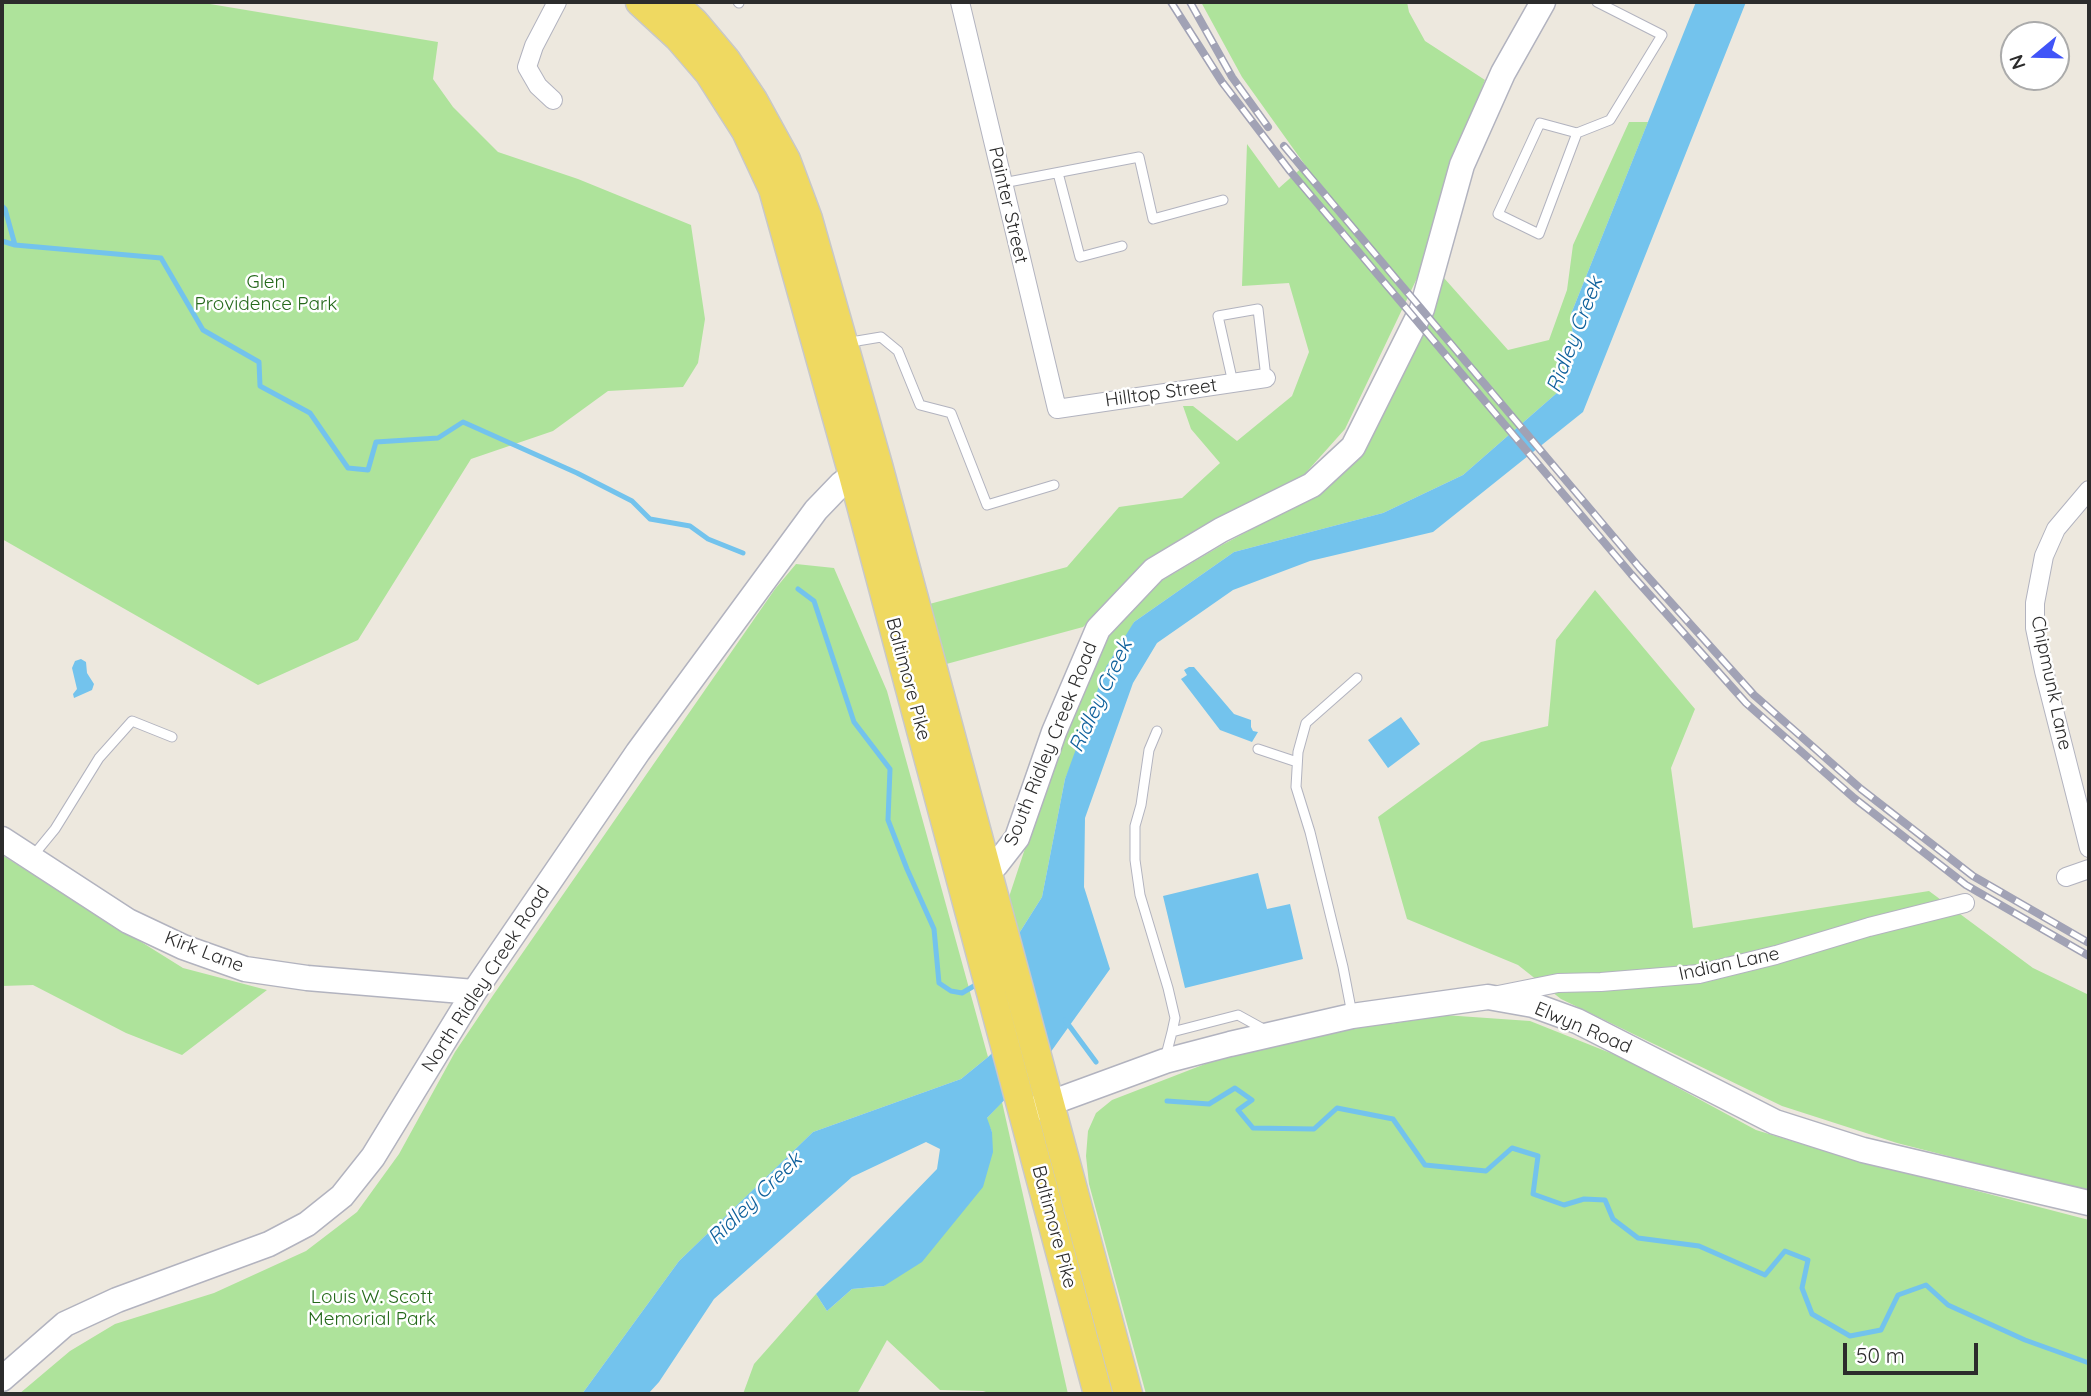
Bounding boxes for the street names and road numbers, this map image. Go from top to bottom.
street label: Painter Street [983,144,1033,266]
street label: Hilltop Street [1104,374,1218,412]
street label: Chipmunk Lane [2026,614,2076,752]
street label: Baltimore Pike [881,615,935,743]
street label: South Ridley Creek Road [1000,639,1102,849]
street label: North Ridley Creek Road [417,882,555,1076]
street label: Kirk Lane [161,927,247,977]
street label: Indian Lane [1677,942,1781,986]
street label: Elwyn Road [1531,997,1635,1059]
street label: Baltimore Pike [1027,1163,1081,1291]

